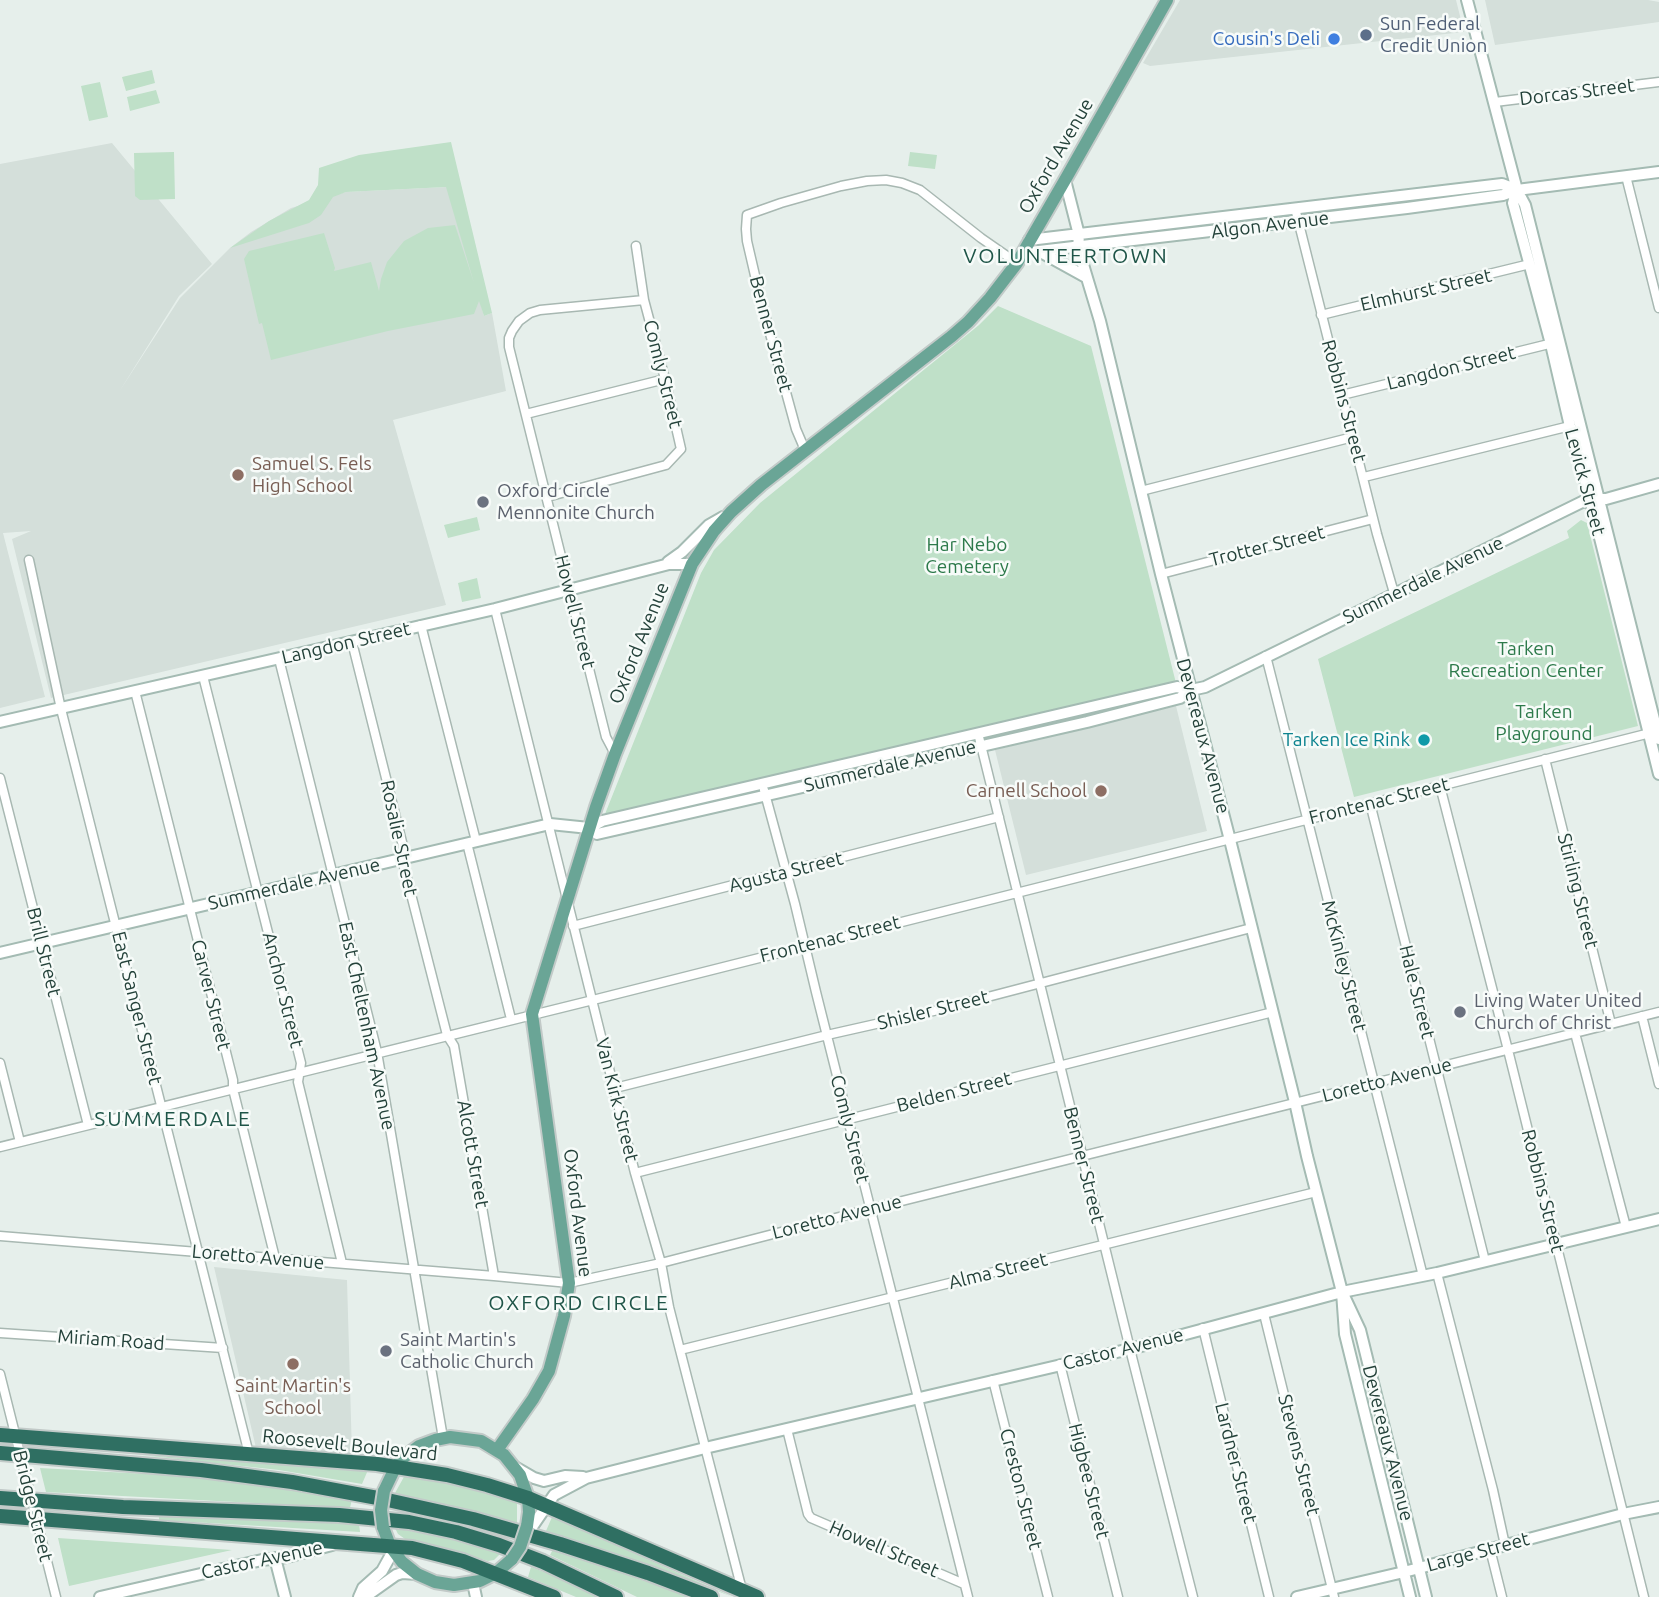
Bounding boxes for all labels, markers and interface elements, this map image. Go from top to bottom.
place label: Sun Federal Credit Union [1380,13,1487,57]
marker: Sun Federal Credit Union [1358,27,1374,43]
place label: Cousin's Deli [1212,28,1320,50]
marker: Cousin's Deli [1326,31,1342,47]
street label: Dorcas Street [1518,74,1636,110]
street label: Oxford Avenue [1014,94,1098,218]
street label: Algon Avenue [1210,206,1330,244]
district label: VOLUNTEERTOWN [965,243,1167,269]
street label: Elmhurst Street [1358,264,1494,316]
street label: Benner Street [745,273,797,395]
street label: Comly Street [639,318,687,430]
street label: Robbins Street [1317,337,1371,465]
street label: Langdon Street [1384,341,1518,395]
street label: Levick Street [1560,426,1610,538]
place label: Samuel S. Fels High School [252,453,372,497]
marker: Samuel S. Fels High School [230,467,246,483]
place label: Oxford Circle Mennonite Church [497,480,655,524]
marker: Oxford Circle Mennonite Church [475,494,491,510]
street label: Trotter Street [1207,521,1327,571]
street label: Summerdale Avenue [1339,531,1507,629]
park label: Har Nebo Cemetery [925,534,1009,578]
street label: Howell Street [550,553,600,671]
street label: Oxford Avenue [604,579,674,707]
street label: Langdon Street [279,617,413,669]
park label: Tarken Recreation Center [1448,638,1604,682]
street label: Devereaux Avenue [1171,656,1235,816]
park label: Tarken Playground [1495,701,1593,745]
place label: Tarken Ice Rink [1283,729,1410,751]
marker: Tarken Ice Rink [1416,732,1432,748]
street label: Summerdale Avenue [802,735,978,797]
street label: Frontenac Street [1307,773,1451,829]
street label: Rosalie Street [376,778,422,898]
place label: Carnell School [966,780,1087,802]
marker: Carnell School [1093,783,1109,799]
street label: Stirling Street [1553,831,1603,951]
street label: Agusta Street [727,847,845,897]
street label: Summerdale Avenue [206,853,382,915]
street label: McKinley Street [1317,898,1371,1034]
street label: Brill Street [22,905,66,999]
street label: Frontenac Street [758,911,902,967]
street label: East Cheltenham Avenue [334,920,400,1132]
street label: East Sanger Street [107,929,167,1087]
street label: Anchor Street [258,930,308,1050]
street label: Carver Street [186,937,236,1053]
street label: Hale Street [1394,943,1440,1041]
street label: Shisler Street [875,985,991,1035]
place label: Living Water United Church of Christ [1474,990,1642,1034]
marker: Living Water United Church of Christ [1452,1004,1468,1020]
street label: Van Kirk Street [591,1035,643,1165]
street label: Loretto Avenue [1320,1053,1454,1107]
street label: Belden Street [894,1067,1014,1117]
street label: Comly Street [826,1073,874,1185]
street label: Alcott Street [452,1098,494,1210]
street label: Benner Street [1059,1104,1109,1226]
district label: SUMMERDALE [96,1106,250,1132]
street label: Robbins Street [1517,1127,1569,1255]
street label: Oxford Avenue [559,1147,597,1279]
street label: Loretto Avenue [770,1190,904,1244]
street label: Loretto Avenue [191,1240,325,1274]
street label: Alma Street [946,1248,1050,1294]
district label: OXFORD CIRCLE [490,1290,668,1316]
street label: Castor Avenue [1060,1323,1186,1375]
street label: Miriam Road [57,1325,165,1355]
place label: Saint Martin's Catholic Church [400,1329,534,1373]
marker: Saint Martin's Catholic Church [378,1343,394,1359]
marker: Saint Martin's School [285,1356,301,1372]
street label: Devereaux Avenue [1358,1363,1418,1523]
place label: Saint Martin's School [235,1375,351,1419]
street label: Stevens Street [1273,1392,1325,1518]
street label: Lardner Street [1210,1400,1262,1526]
street label: Higbee Street [1064,1421,1114,1541]
street label: Roosevelt Boulevard [261,1424,439,1466]
street label: Creston Street [995,1426,1047,1552]
street label: Bridge Street [8,1448,58,1564]
street label: Howell Street [826,1516,942,1582]
street label: Large Street [1424,1527,1532,1577]
street label: Castor Avenue [199,1536,325,1584]

